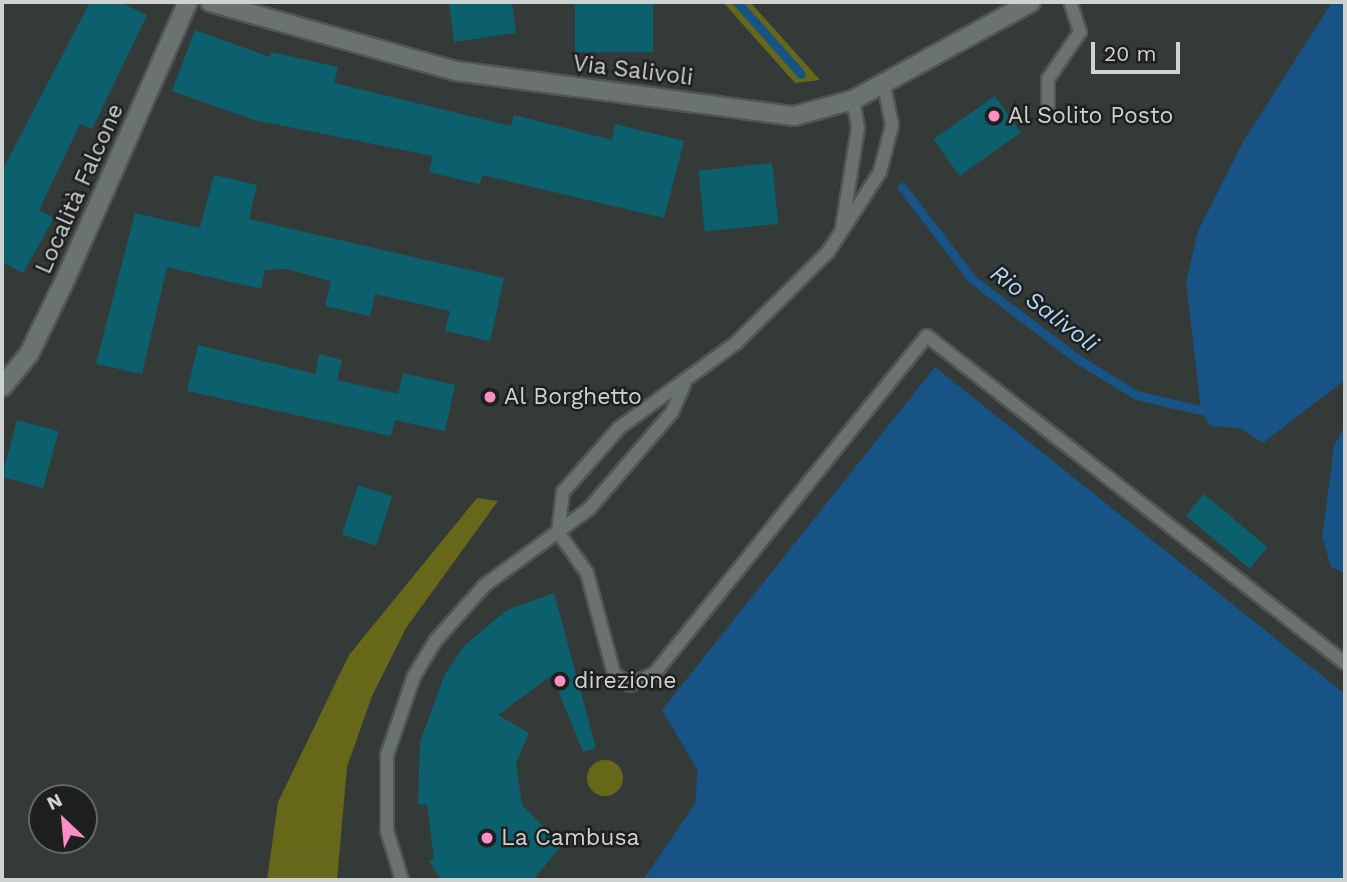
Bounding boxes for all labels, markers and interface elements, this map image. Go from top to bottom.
scale bar [1095,28,1184,72]
text: 20 m [1104,41,1156,66]
street label: Via Salivoli [571,50,695,92]
street label: Località Falcone [30,99,130,279]
place label: Al Solito Posto [1008,102,1174,130]
marker: Al Solito Posto [986,108,1002,124]
water label: Rio Salivoli [984,259,1104,359]
place label: Al Borghetto [504,383,643,411]
marker: Al Borghetto [482,389,498,405]
place label: direzione [574,667,677,695]
marker: direzione [552,673,568,689]
north arrow [28,784,98,854]
text: N [43,788,66,815]
place label: La Cambusa [501,824,640,852]
marker: La Cambusa [479,830,495,846]

